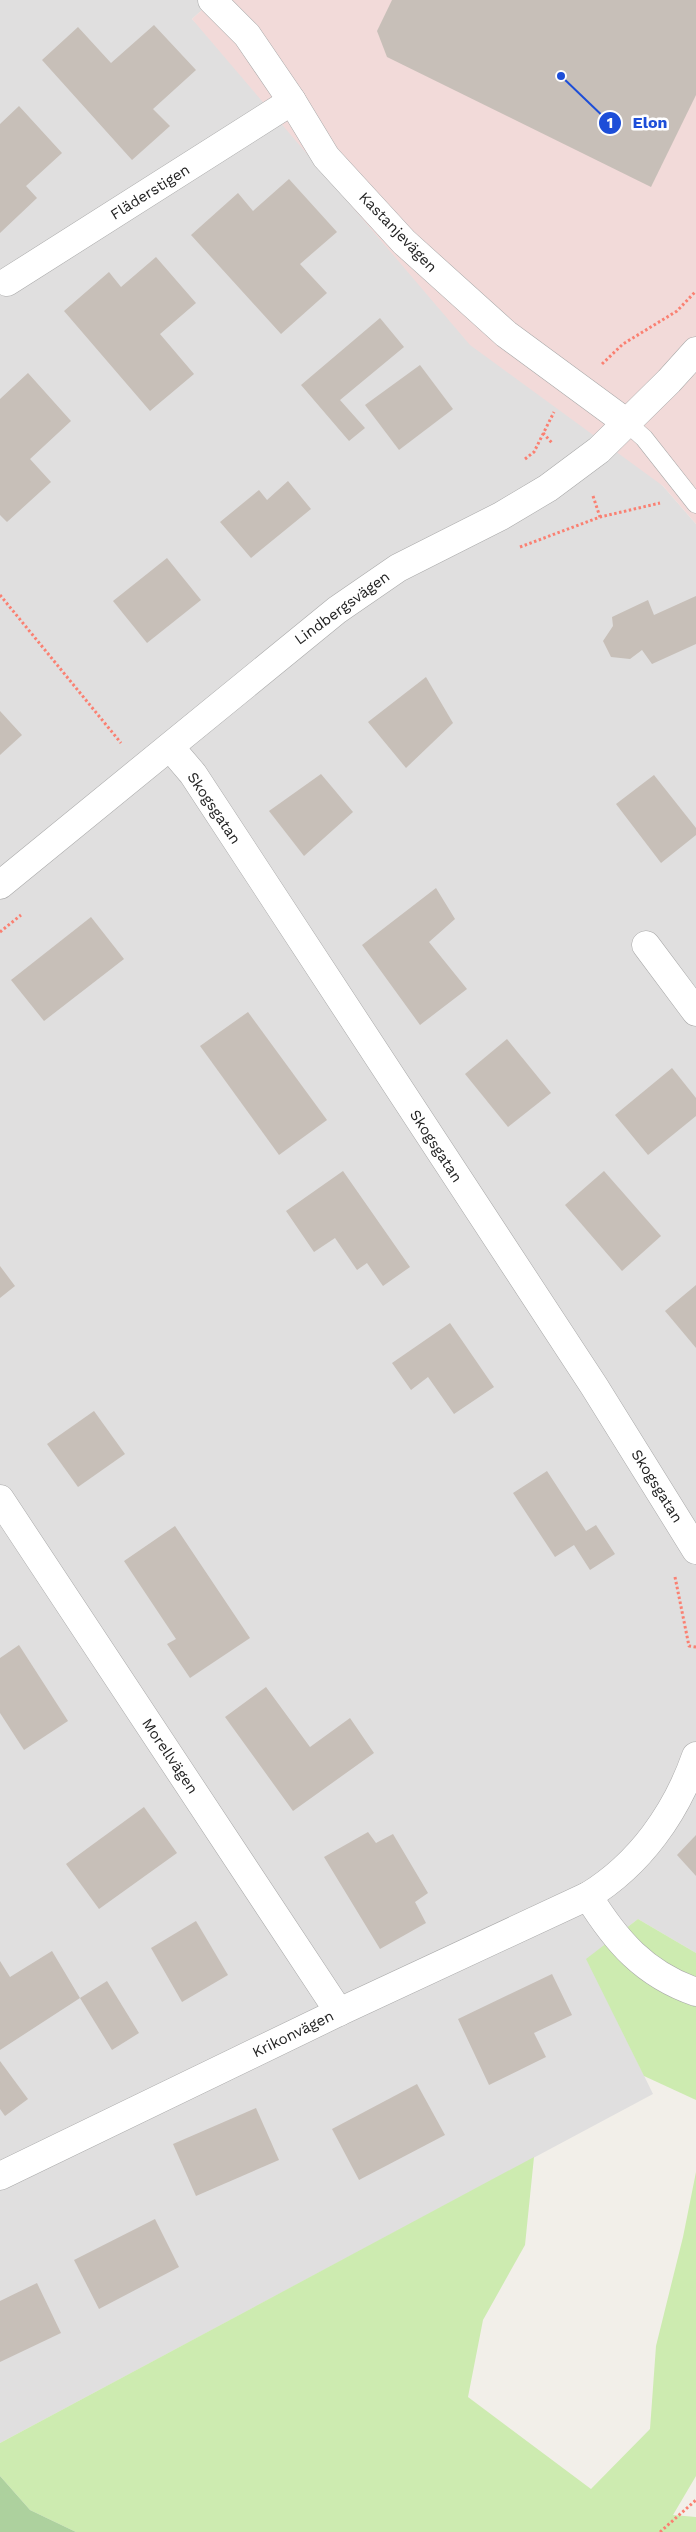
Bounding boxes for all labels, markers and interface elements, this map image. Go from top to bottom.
callout: Elon [598,107,677,138]
text: Elon [633,113,667,132]
text: 1 [607,114,613,132]
street label: Fläderstigen [107,160,193,224]
street label: Kastanjevägen [355,188,441,276]
street label: Lindbergsvägen [291,567,393,649]
street label: Skogsgatan [183,769,245,847]
street label: Skogsgatan [406,1106,466,1186]
street label: Skogsgatan [627,1446,687,1526]
street label: Morellvägen [138,1715,202,1797]
street label: Krikonvägen [249,2007,337,2061]

